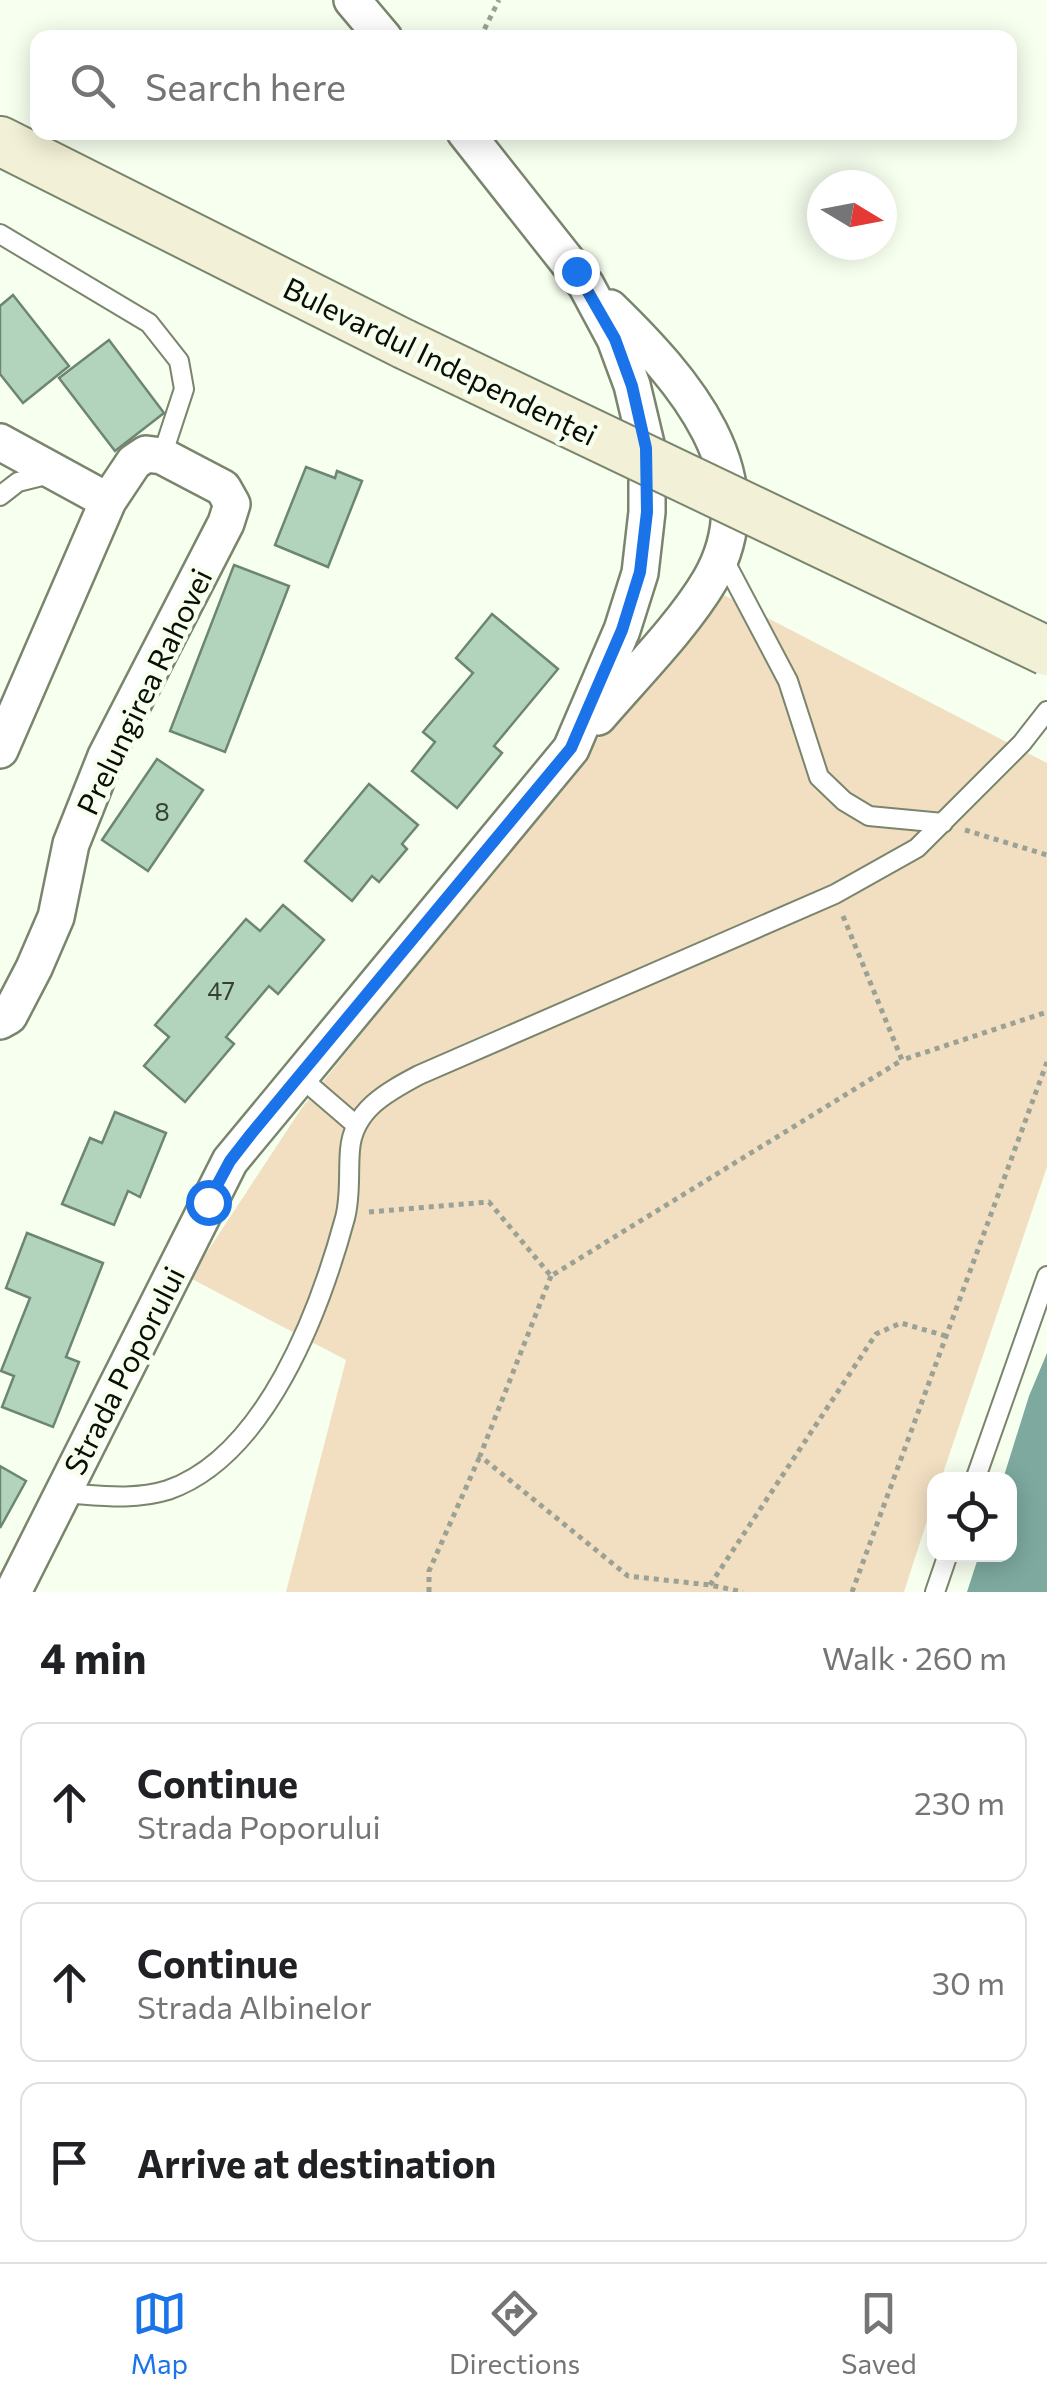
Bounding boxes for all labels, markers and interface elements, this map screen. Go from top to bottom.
search box [30,30,1017,140]
icon: search [65,58,120,113]
text: Search here [145,62,346,109]
north arrow [807,170,897,260]
route end [554,249,600,295]
street label: Bulevardul Independenței [277,268,604,454]
street label: Prelungirea Rahovei [67,562,219,820]
house number: 8 [154,796,170,826]
house number: 47 [207,975,235,1005]
route start [186,1180,232,1226]
street label: Strada Poporului [55,1260,191,1480]
map controls [927,1472,1017,1562]
button: locate [927,1472,1017,1562]
text: 4 min [40,1631,146,1683]
text: Walk · 260 m [822,1637,1007,1677]
text: Continue [137,1759,298,1806]
icon: ahead [42,1775,97,1830]
text: 230 m [914,1782,1005,1822]
text: Strada Poporului [137,1806,381,1846]
text: Continue [137,1939,298,1986]
icon: ahead [42,1955,97,2010]
text: 30 m [932,1962,1005,2002]
text: Strada Albinelor [137,1986,372,2026]
icon: arrive [42,2135,97,2190]
text: Arrive at destination [137,2139,496,2186]
tab: Map [130,2286,188,2380]
tab: Directions [449,2286,580,2380]
tab: Saved [841,2286,917,2380]

